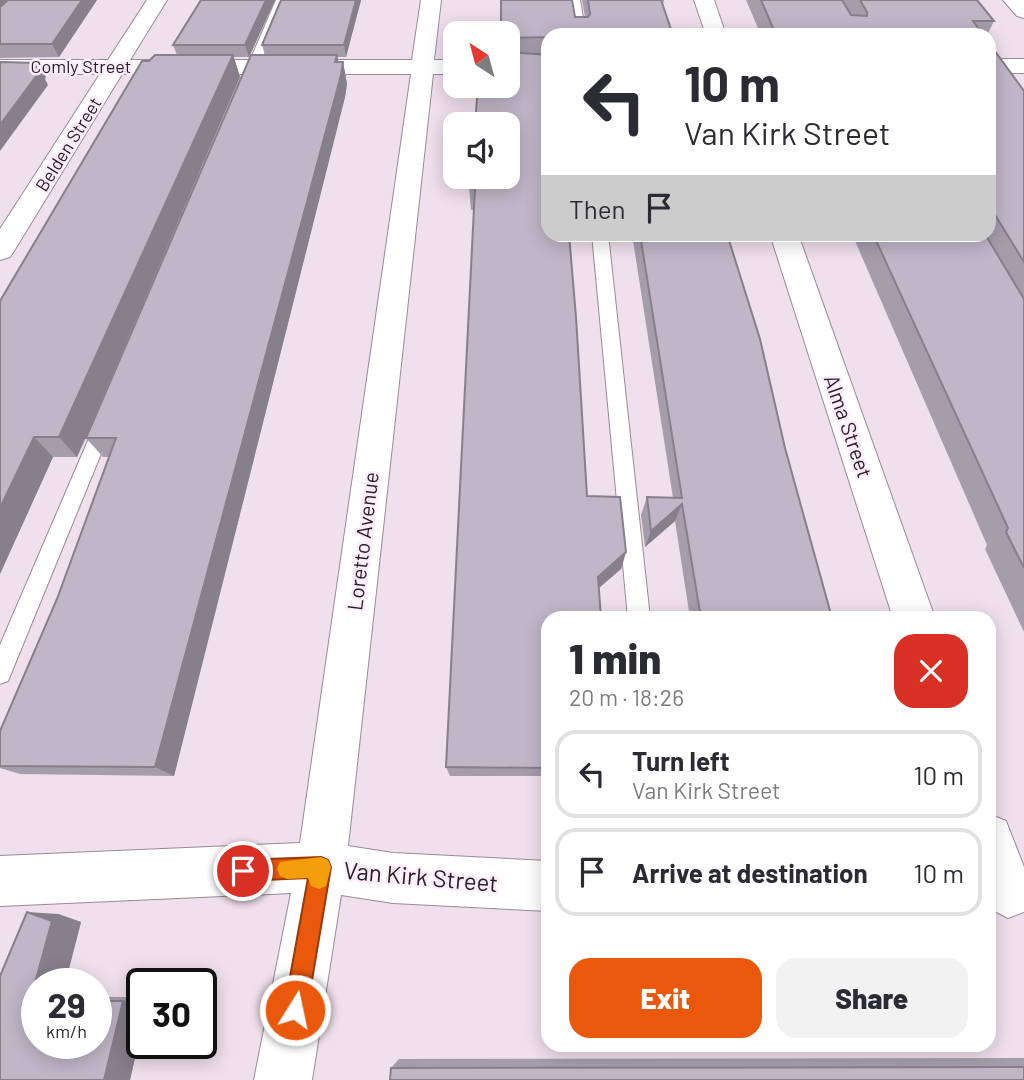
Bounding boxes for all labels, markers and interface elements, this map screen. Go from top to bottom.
north arrow [443,21,520,98]
map controls [443,21,520,189]
text: 10 m [684,53,780,112]
street label: Comly Street [31,55,131,77]
icon: left [569,56,660,147]
street label: Belden Street [30,93,106,195]
button: sound [443,112,520,189]
text: Van Kirk Street [684,113,890,151]
icon: arrive [640,189,678,227]
text: Then [569,193,626,224]
street label: Alma Street [820,371,878,481]
street label: Loretto Avenue [341,470,383,612]
text: 1 min [569,632,661,682]
button: close [894,634,968,708]
text: 20 m · 18:26 [569,683,684,711]
text: Turn left [632,745,730,776]
icon: left [573,755,611,793]
text: 10 m [914,759,964,790]
text: Van Kirk Street [632,776,780,804]
pin [213,841,273,901]
icon: arrive [224,852,262,890]
icon: arrive [573,853,611,891]
street label: Van Kirk Street [343,855,499,897]
text: Arrive at destination [632,857,868,888]
text: 10 m [914,857,964,888]
button: Exit [569,958,762,1038]
button: Share [776,958,968,1038]
speed limit sign: 30 [126,968,217,1059]
position arrow [258,973,332,1047]
text: 29 [47,983,86,1025]
text: km/h [46,1020,87,1042]

